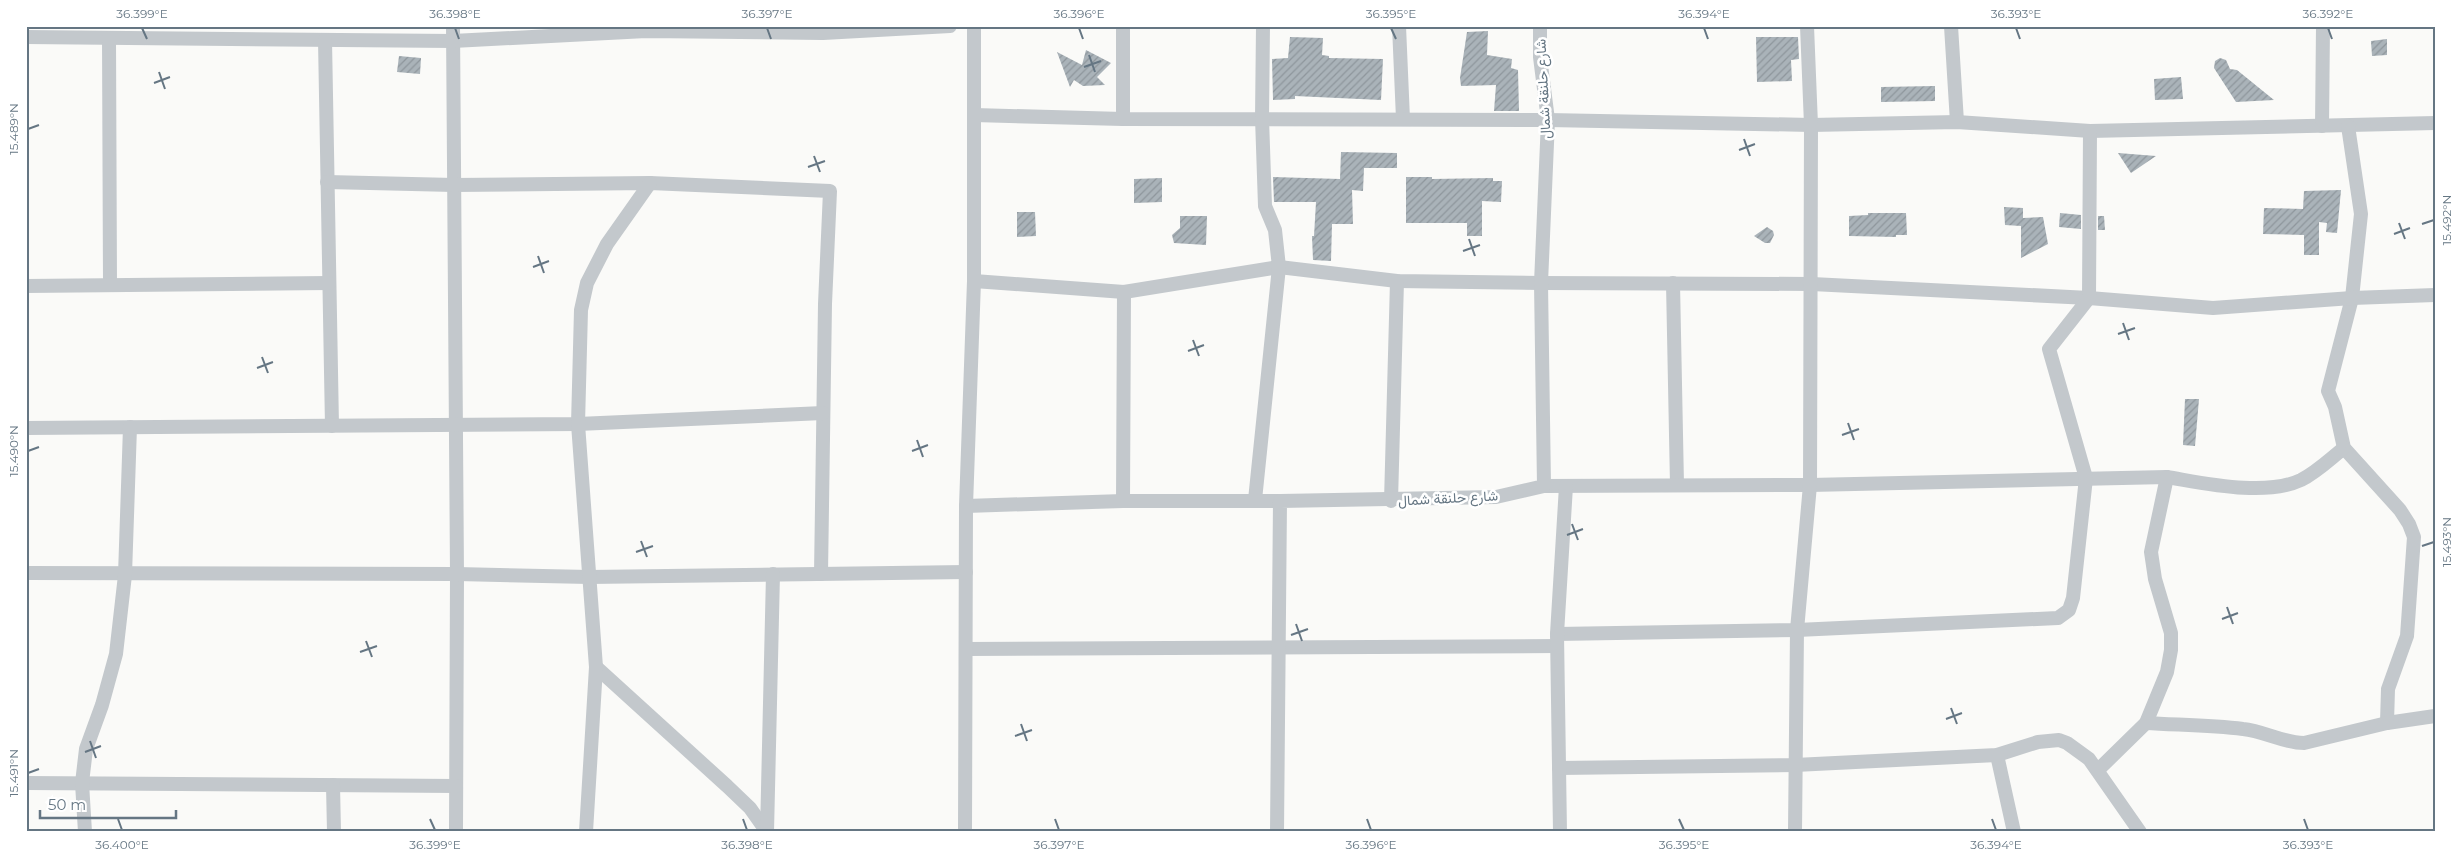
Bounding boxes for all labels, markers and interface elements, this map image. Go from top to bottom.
text: 36.399°E [116,6,168,21]
text: 36.398°E [429,6,481,21]
text: 36.397°E [741,6,793,21]
text: 36.396°E [1053,6,1105,21]
text: 36.395°E [1366,6,1416,21]
text: 36.394°E [1678,6,1730,21]
text: 36.393°E [1991,6,2041,21]
text: 36.392°E [2303,6,2353,21]
street label: شارع حلنقة شمال [1531,39,1557,139]
text: 15.489°N [6,103,21,155]
text: 15.492°N [2439,195,2454,245]
text: 15.490°N [6,425,21,477]
street label: شارع حلنقة شمال [1398,486,1498,512]
text: 15.493°N [2439,517,2454,567]
text: 15.491°N [6,749,21,797]
scale bar [40,788,176,820]
text: 50 m [48,795,86,814]
text: 36.400°E [95,837,149,852]
text: 36.399°E [409,837,461,852]
text: 36.398°E [721,837,773,852]
text: 36.397°E [1033,837,1085,852]
text: 36.396°E [1345,837,1397,852]
text: 36.395°E [1659,837,1709,852]
text: 36.394°E [1970,837,2022,852]
text: 36.393°E [2283,837,2333,852]

